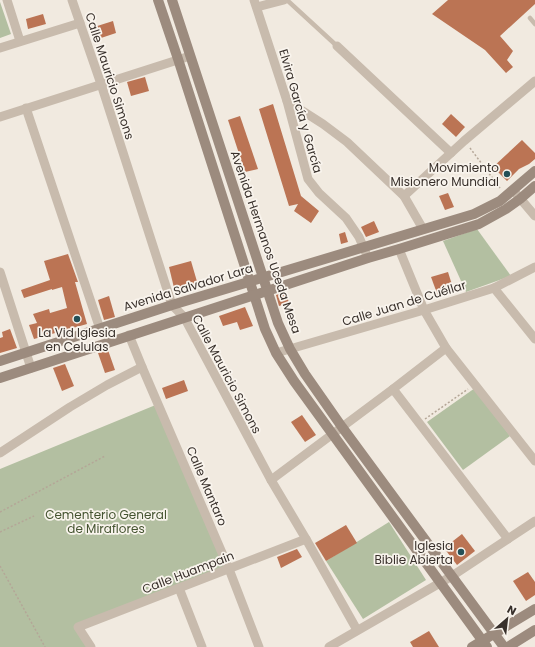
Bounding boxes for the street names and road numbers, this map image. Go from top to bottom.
street label: Calle Mauricio Simons [81,10,139,142]
street label: Elvira García y García [275,47,327,175]
street label: Avenida Hermanos Uceda Mesa [227,148,305,336]
street label: Avenida Salvador Lara [121,259,255,315]
street label: Calle Juan de Cuéllar [340,276,468,330]
street label: Calle Mauricio Simons [188,311,266,437]
street label: Calle Mantaro [183,444,231,529]
street label: Calle Huampain [140,547,236,597]

